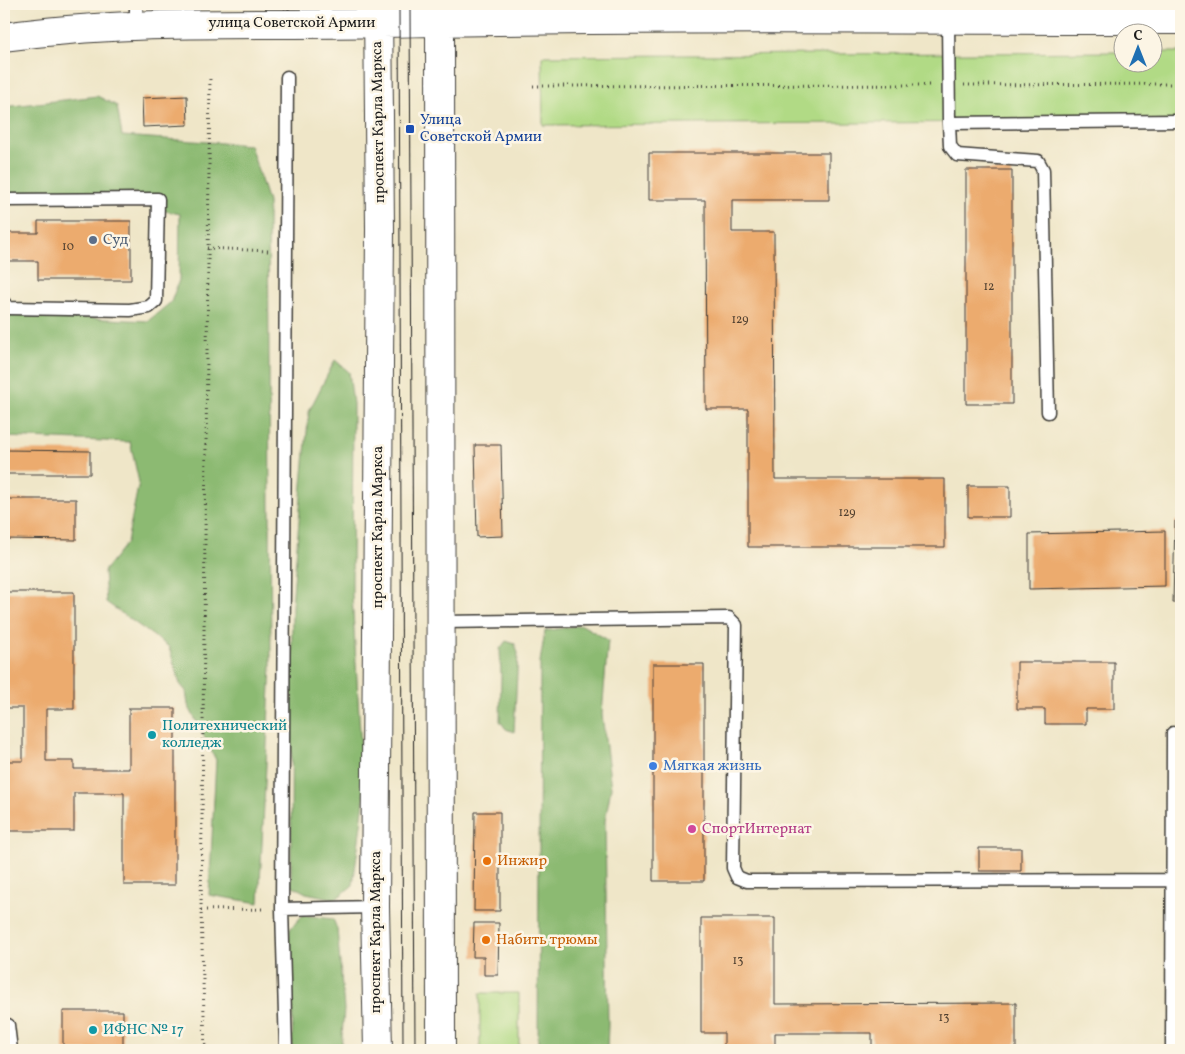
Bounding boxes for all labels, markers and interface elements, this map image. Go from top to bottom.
street label: улица Советской Армии [209,13,375,34]
north arrow [1112,22,1162,72]
text: С [1133,27,1143,46]
street label: проспект Карла Маркса [367,41,391,203]
place label: Улица Советской Армии [420,110,542,148]
marker: Улица Советской Армии [404,123,416,135]
place label: Суд [103,230,129,251]
marker: Суд [87,234,99,246]
house number: 10 [62,239,74,255]
house number: 12 [983,279,995,295]
house number: 129 [731,312,749,328]
street label: проспект Карла Маркса [368,446,389,608]
house number: 129 [838,505,856,521]
place label: Политехнический колледж [162,716,287,754]
marker: Политехнический колледж [146,729,158,741]
place label: Мягкая жизнь [663,756,762,777]
marker: Мягкая жизнь [647,760,659,772]
place label: СпортИнтернат [702,819,812,840]
marker: СпортИнтернат [686,823,698,835]
street label: проспект Карла Маркса [366,851,387,1013]
place label: Инжир [497,851,547,872]
marker: Инжир [481,855,493,867]
place label: Набить трюмы [496,930,598,951]
marker: Набить трюмы [480,934,492,946]
house number: 13 [733,953,743,969]
house number: 13 [939,1010,949,1026]
place label: ИФНС № 17 [103,1020,184,1041]
marker: ИФНС № 17 [87,1024,99,1036]

